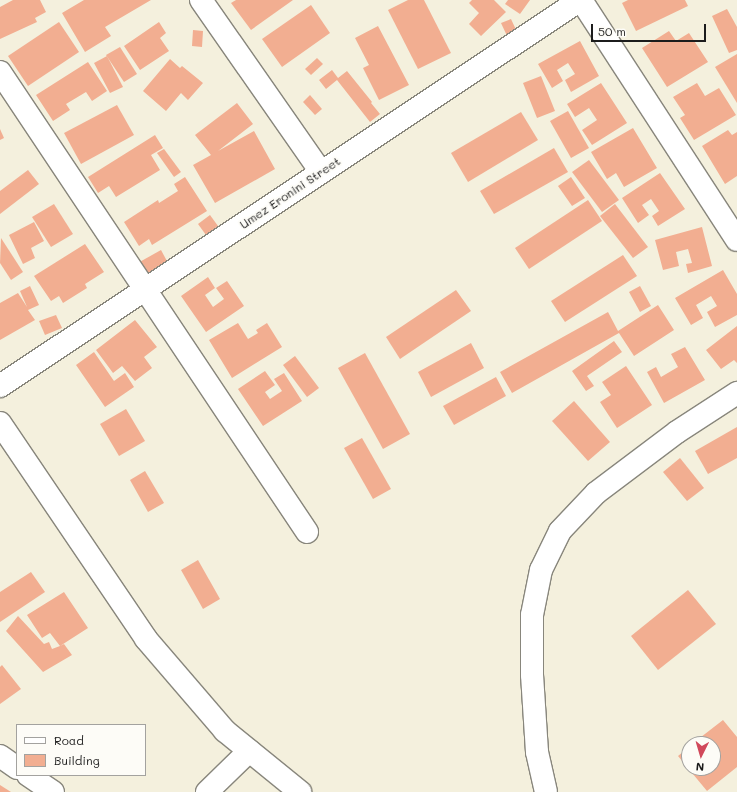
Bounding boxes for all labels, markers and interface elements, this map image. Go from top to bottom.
scale bar [593,16,708,42]
text: 50 m [598,23,626,39]
street label: Umez Eronini Street [237,154,343,232]
legend [16,724,146,776]
text: Road [54,732,84,748]
north arrow [681,736,721,776]
text: Building [54,752,100,768]
text: N [695,760,705,775]

